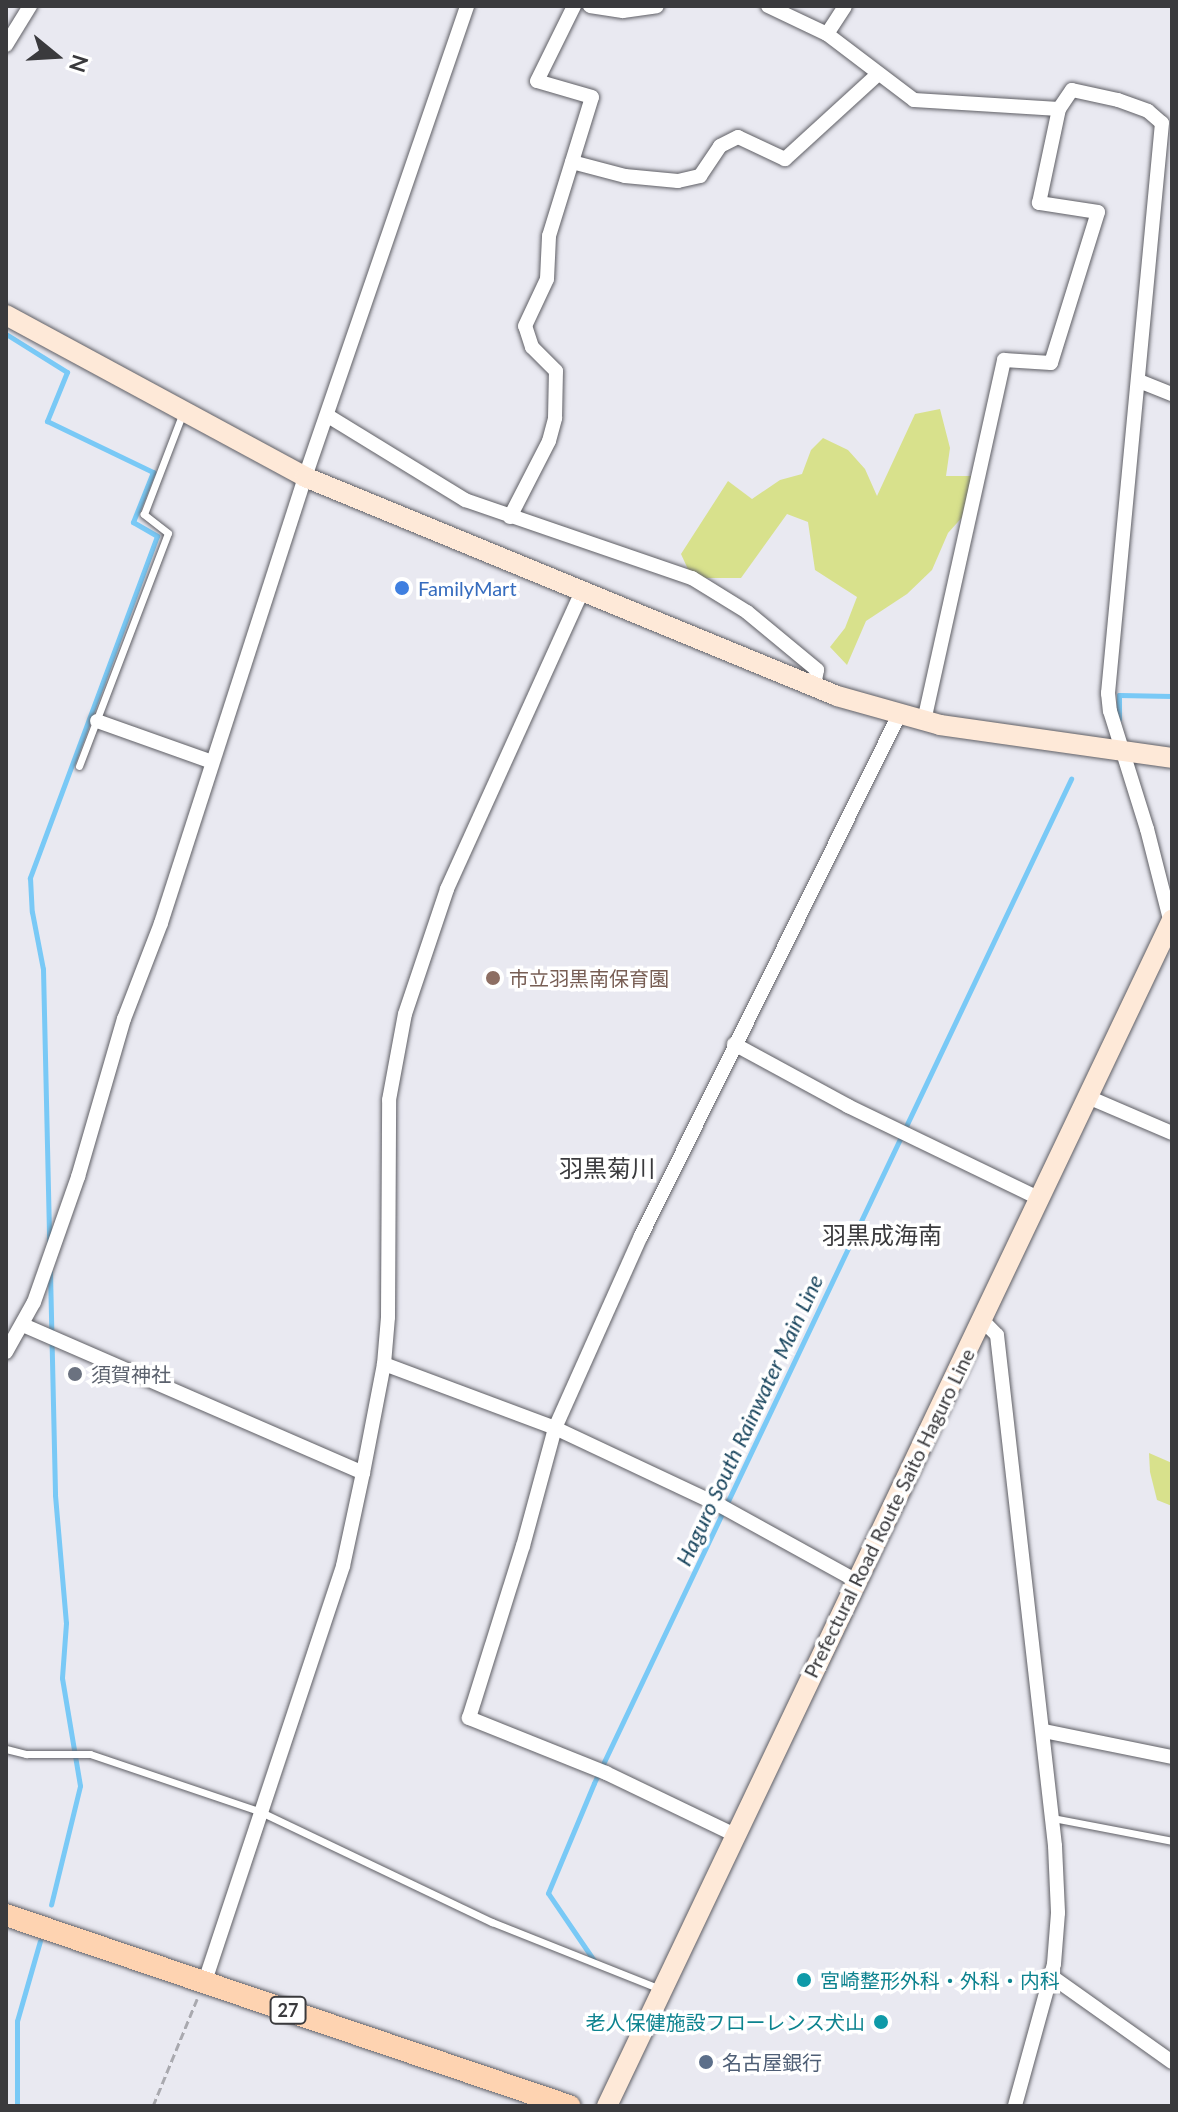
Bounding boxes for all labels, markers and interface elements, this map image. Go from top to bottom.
north arrow [16,16,96,96]
text: N [64,51,95,76]
place label: FamilyMart [418,576,517,600]
marker: FamilyMart [393,579,411,597]
place label: 市立羽黒南保育園 [509,966,669,990]
marker: 市立羽黒南保育園 [484,969,502,987]
district label: 羽黒菊川 [559,1154,655,1182]
district label: 羽黒成海南 [822,1221,942,1249]
water label: Haguro South Rainwater Main Line [670,1270,828,1570]
street label: Prefectural Road Route Saito Haguro Line [799,1344,979,1682]
place label: 須賀神社 [91,1362,171,1386]
marker: 須賀神社 [66,1365,84,1383]
place label: 宮崎整形外科・外科・内科 [820,1968,1060,1992]
marker: 宮崎整形外科・外科・内科 [795,1971,813,1989]
road number: 27 [268,1996,308,2024]
place label: 老人保健施設フローレンス犬山 [585,2010,865,2034]
marker: 老人保健施設フローレンス犬山 [872,2013,890,2031]
place label: 名古屋銀行 [722,2050,822,2074]
marker: 名古屋銀行 [697,2053,715,2071]

